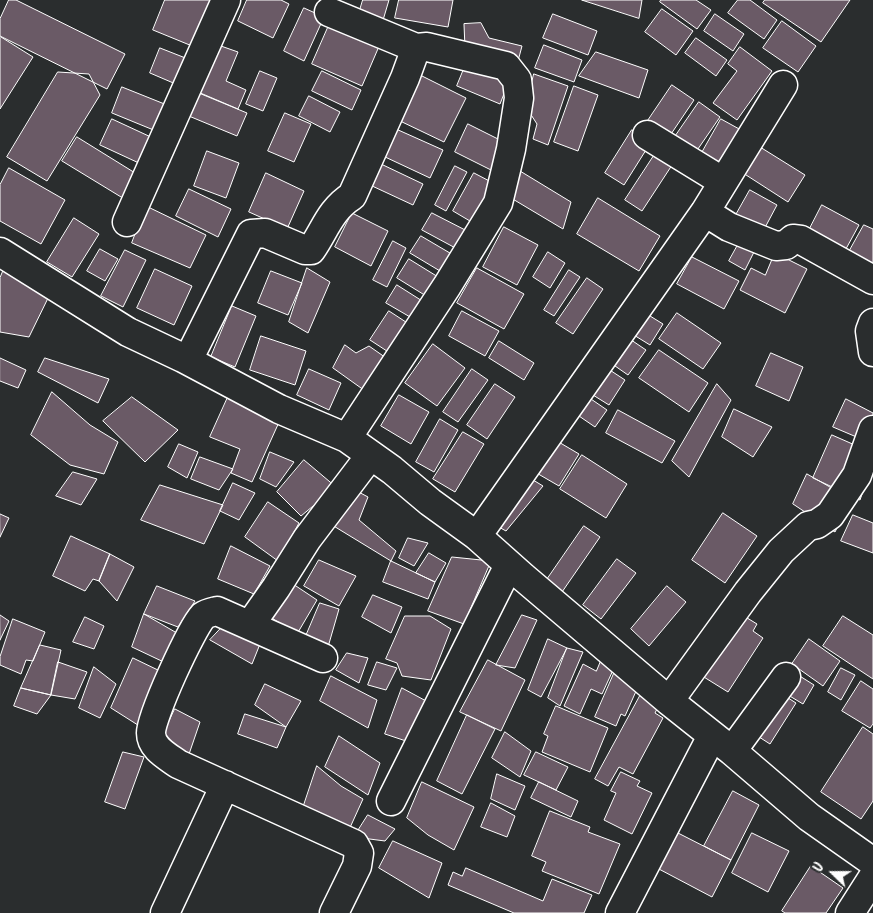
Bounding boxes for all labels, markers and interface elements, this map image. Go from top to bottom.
north arrow [808,848,858,898]
text: U [807,859,831,875]

